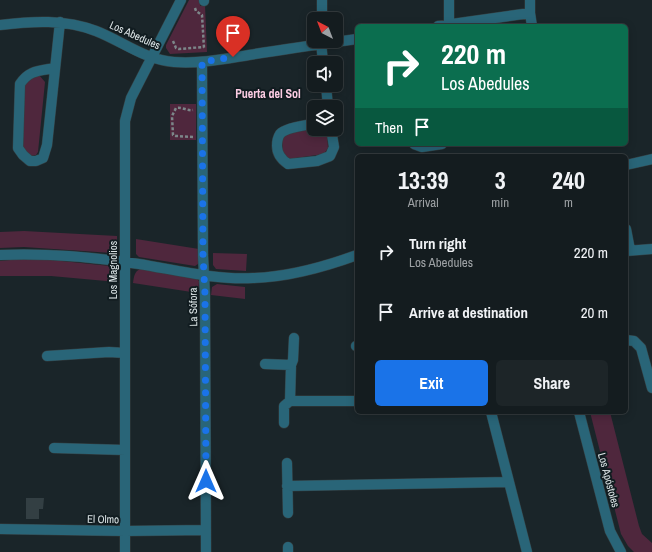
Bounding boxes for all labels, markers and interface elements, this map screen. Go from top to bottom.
north arrow [307,12,343,48]
map controls [307,12,343,136]
pin [216,16,250,57]
street label: Los Abedules [107,18,163,53]
icon: arrive [222,22,244,44]
text: 220 m [441,35,506,73]
icon: right [375,40,427,92]
button: sound [307,56,343,92]
text: Los Abedules [441,71,530,96]
district label: Puerta del Sol [235,86,301,102]
button: layers [307,100,343,136]
icon: arrive [411,116,433,138]
text: Then [375,117,403,138]
text: 13:39 [398,164,448,196]
text: 3 [495,164,506,196]
text: 240 [552,164,585,196]
text: Arrival [408,194,439,211]
text: min [491,194,509,211]
text: m [564,194,573,211]
text: Turn right [409,233,466,254]
street label: Los Magnolios [106,240,120,299]
icon: right [375,241,397,263]
text: 220 m [574,242,608,263]
text: Los Abedules [409,254,473,271]
street label: La Sófora [186,287,200,327]
icon: arrive [375,301,397,323]
text: Arrive at destination [409,302,528,323]
text: 20 m [581,302,608,323]
button: Exit [375,360,488,406]
button: Share [496,360,608,406]
street label: Los Apóstoles [595,451,623,509]
position arrow [185,460,227,502]
street label: El Olmo [87,512,119,526]

